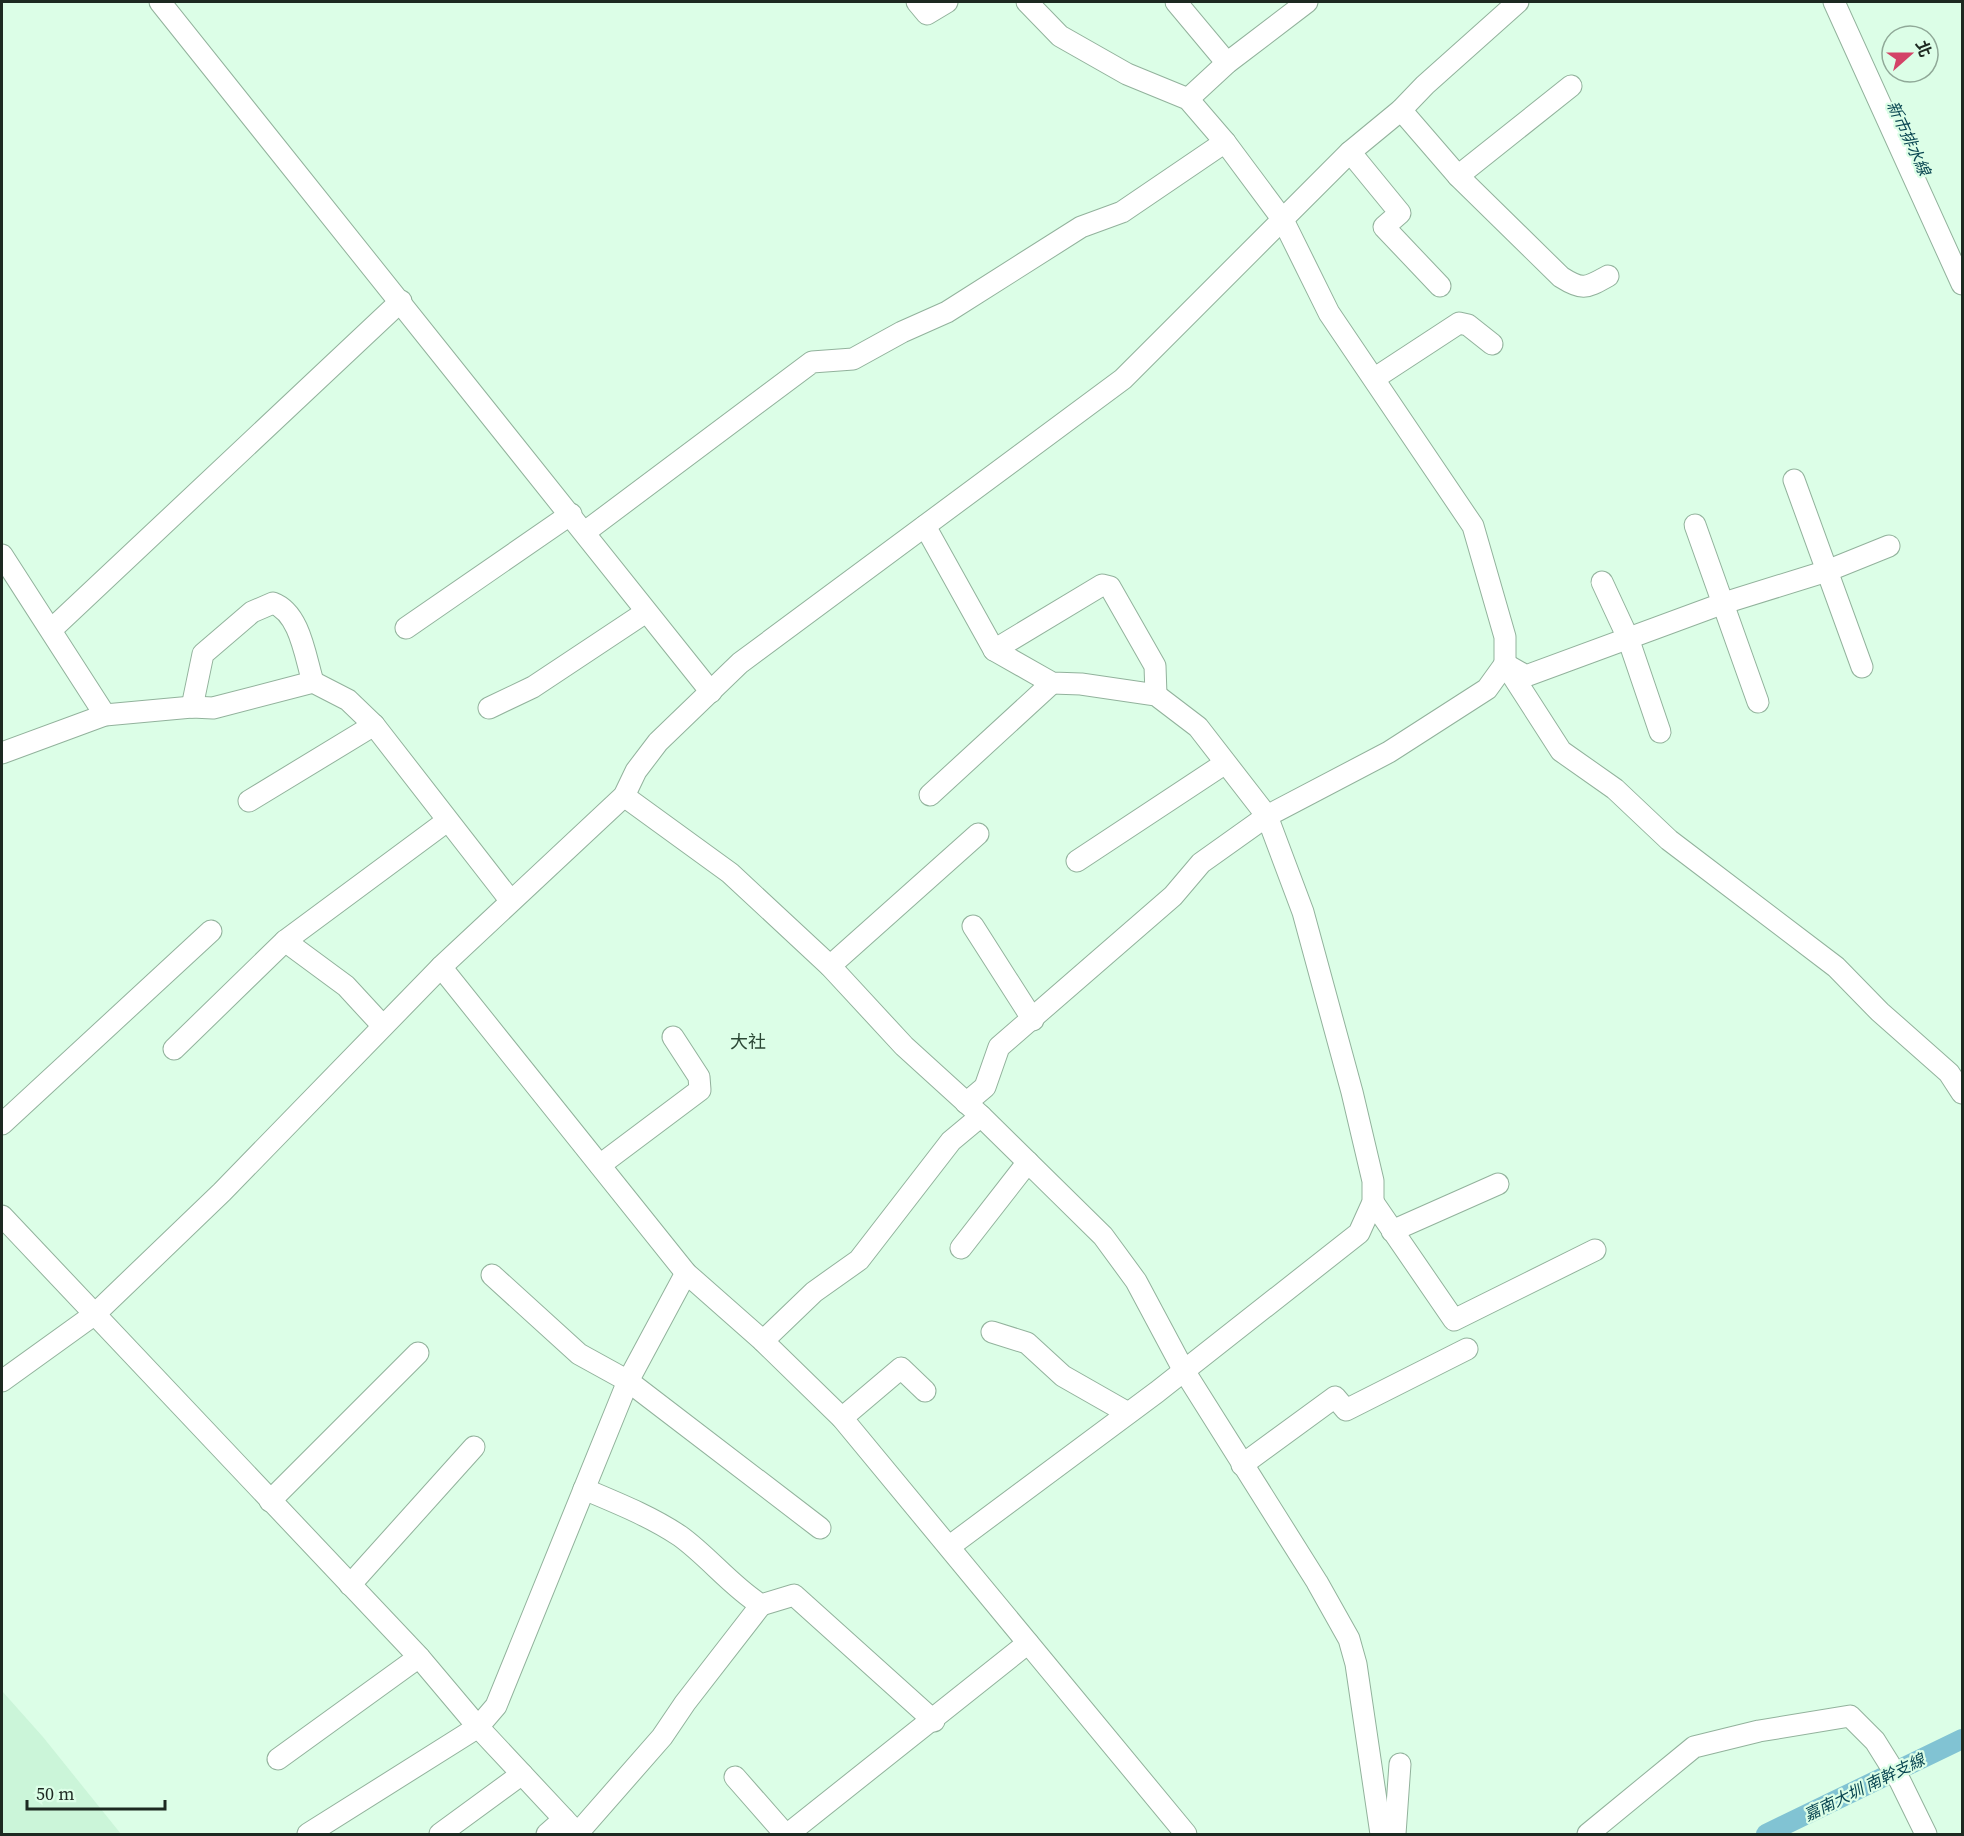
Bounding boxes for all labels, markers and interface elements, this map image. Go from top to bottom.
north arrow [1880,24,1940,84]
text: 北 [1911,37,1937,60]
water label: 新市排水線 [1882,97,1937,181]
district label: 大社 [730,1029,766,1054]
water label: 嘉南大圳 南幹支線 [1800,1747,1930,1826]
scale bar [27,1773,165,1811]
text: 50 m [36,1781,74,1806]

